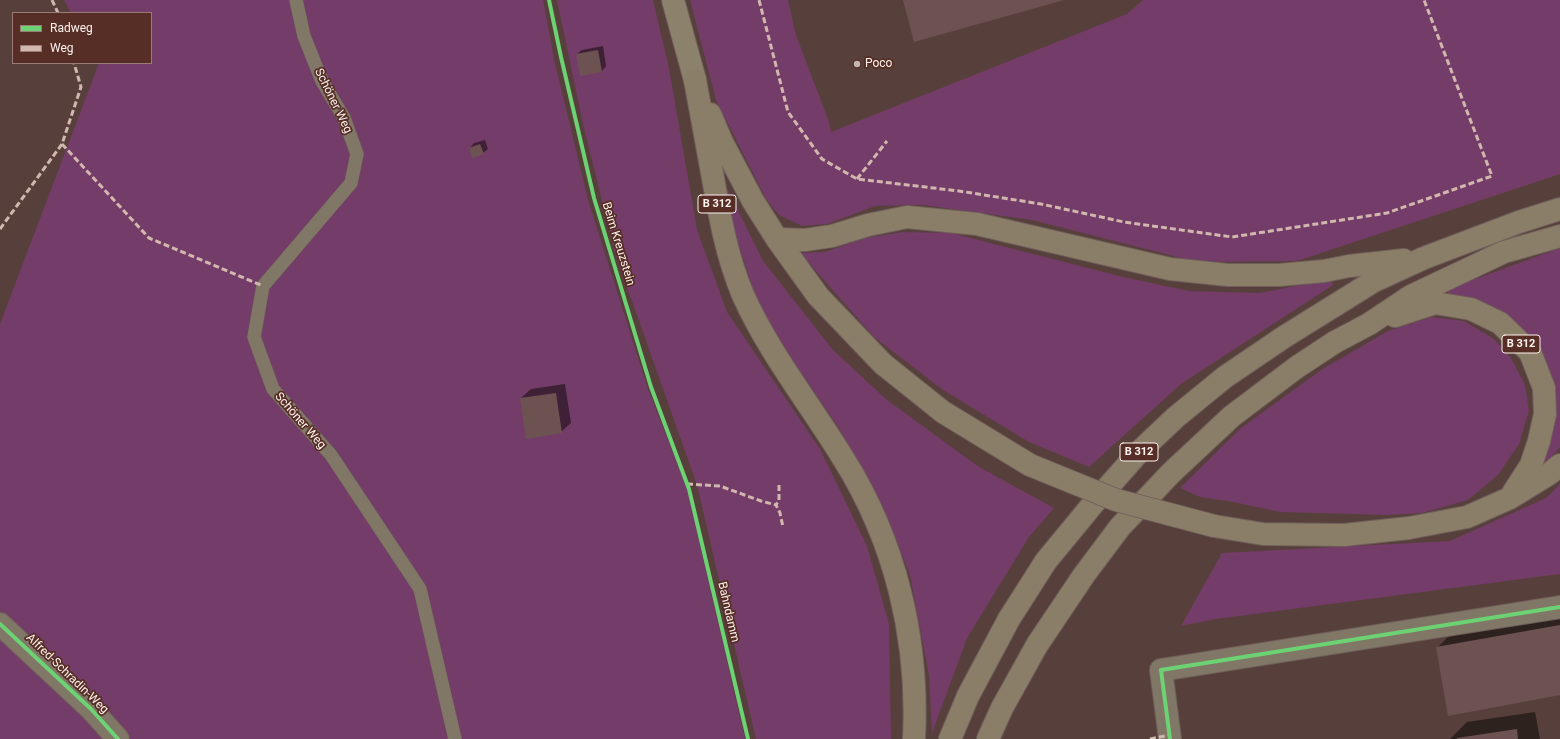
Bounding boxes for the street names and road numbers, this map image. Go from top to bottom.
street label: Schöner Weg [311,66,355,136]
road number: B 312 [698,195,736,213]
street label: Beim Kreuzstein [598,200,638,288]
road number: B 312 [1502,335,1540,353]
street label: Schöner Weg [271,390,329,452]
road number: B 312 [1120,443,1158,461]
street label: Bahndamm [714,580,742,644]
street label: Alfred-Schradin-Weg [23,631,111,717]

